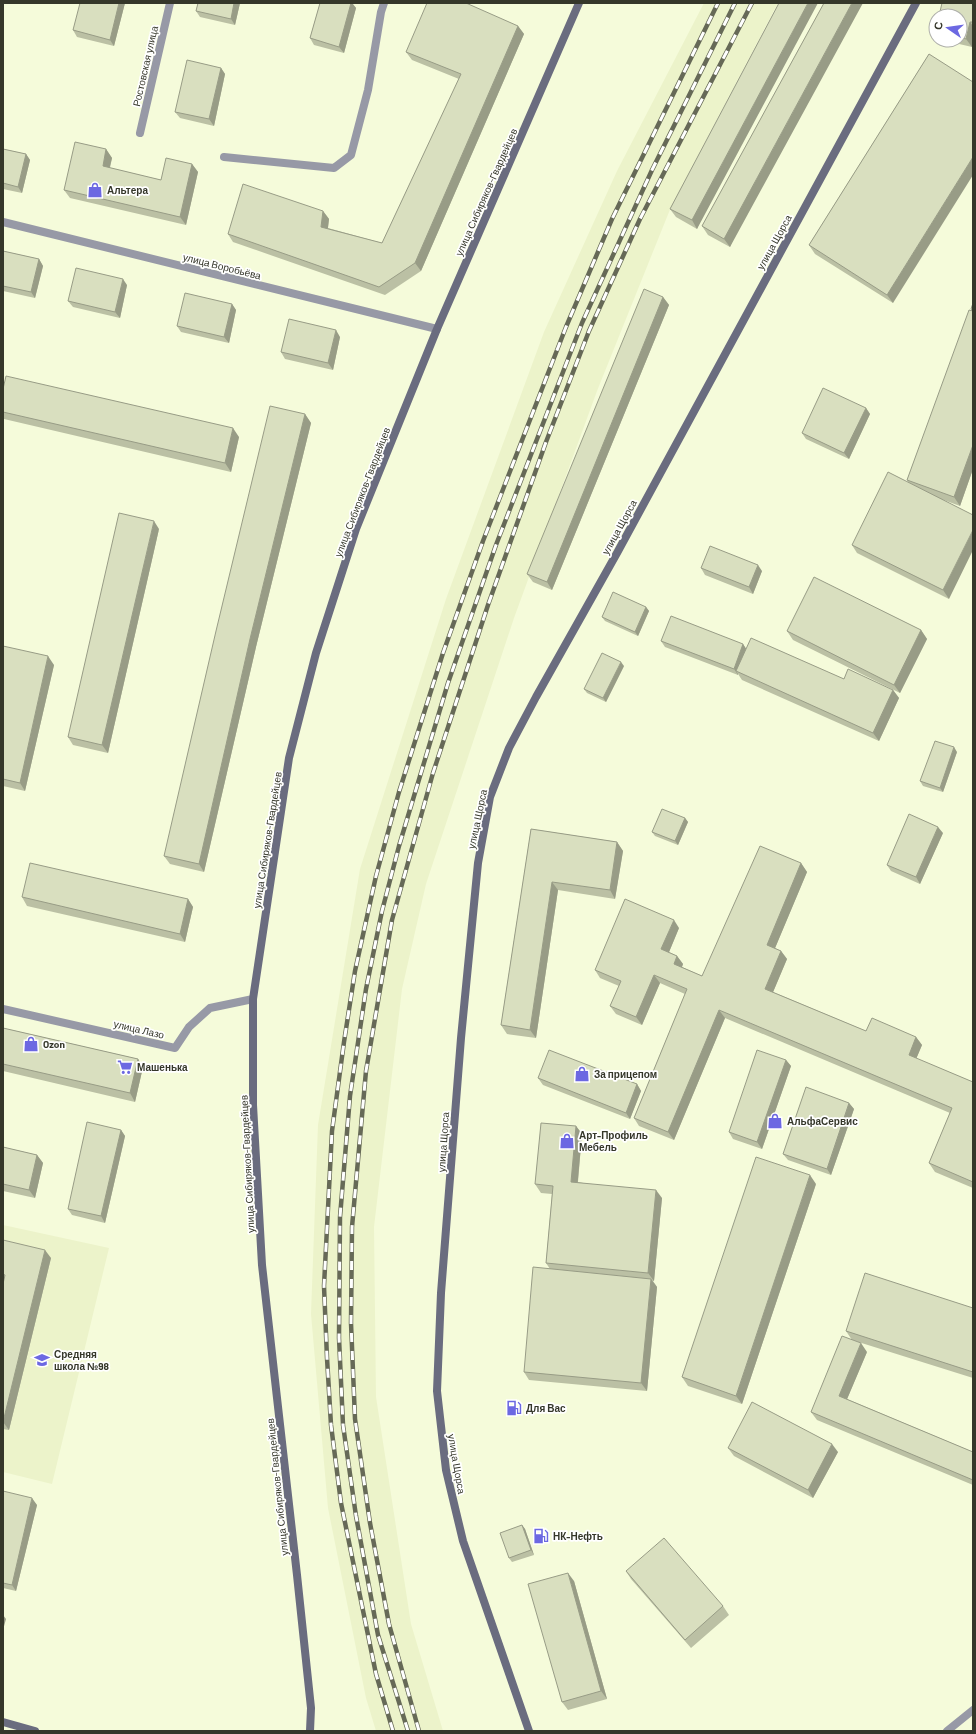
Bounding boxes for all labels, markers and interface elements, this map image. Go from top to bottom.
north arrow [928,8,968,48]
text: С [931,20,945,31]
street label: Ростовская улица [130,24,160,107]
street label: улица Сибиряков-Гвардейцев [452,126,520,258]
shop icon: Альтера [86,181,104,199]
place label: Альтера [107,184,148,196]
street label: улица Щорса [754,212,794,271]
street label: улица Воробьёва [182,250,263,282]
street label: улица Сибиряков-Гвардейцев [332,425,392,559]
street label: улица Щорса [599,497,639,556]
street label: улица Сибиряков-Гвардейцев [250,771,284,909]
street label: улица Щорса [465,788,489,850]
street label: улица Лазо [113,1017,166,1041]
shop icon: Ozon [22,1035,40,1053]
place label: Ozon [43,1038,65,1050]
supermarket icon: Машенька [116,1058,134,1076]
place label: Машенька [137,1061,188,1073]
shop icon: За прицепом [573,1065,591,1083]
place label: За прицепом [594,1068,657,1080]
street label: улица Сибиряков-Гвардейцев [237,1095,257,1233]
street label: улица Щорса [435,1111,451,1173]
shop icon: АльфаСервис [766,1112,784,1130]
place label: АльфаСервис [787,1115,858,1127]
place label: Арт-Профиль Мебель [579,1129,648,1153]
shop icon: Арт-Профиль Мебель [558,1132,576,1150]
place label: Средняя школа №98 [54,1348,109,1372]
school or university icon: Средняя школа №98 [33,1351,51,1369]
fuel station icon: Для Вас [505,1399,523,1417]
place label: Для Вас [526,1402,566,1414]
street label: улица Сибиряков-Гвардейцев [264,1418,290,1556]
street label: улица Щорса [446,1433,468,1495]
fuel station icon: НК-Нефть [532,1527,550,1545]
place label: НК-Нефть [553,1530,603,1542]

